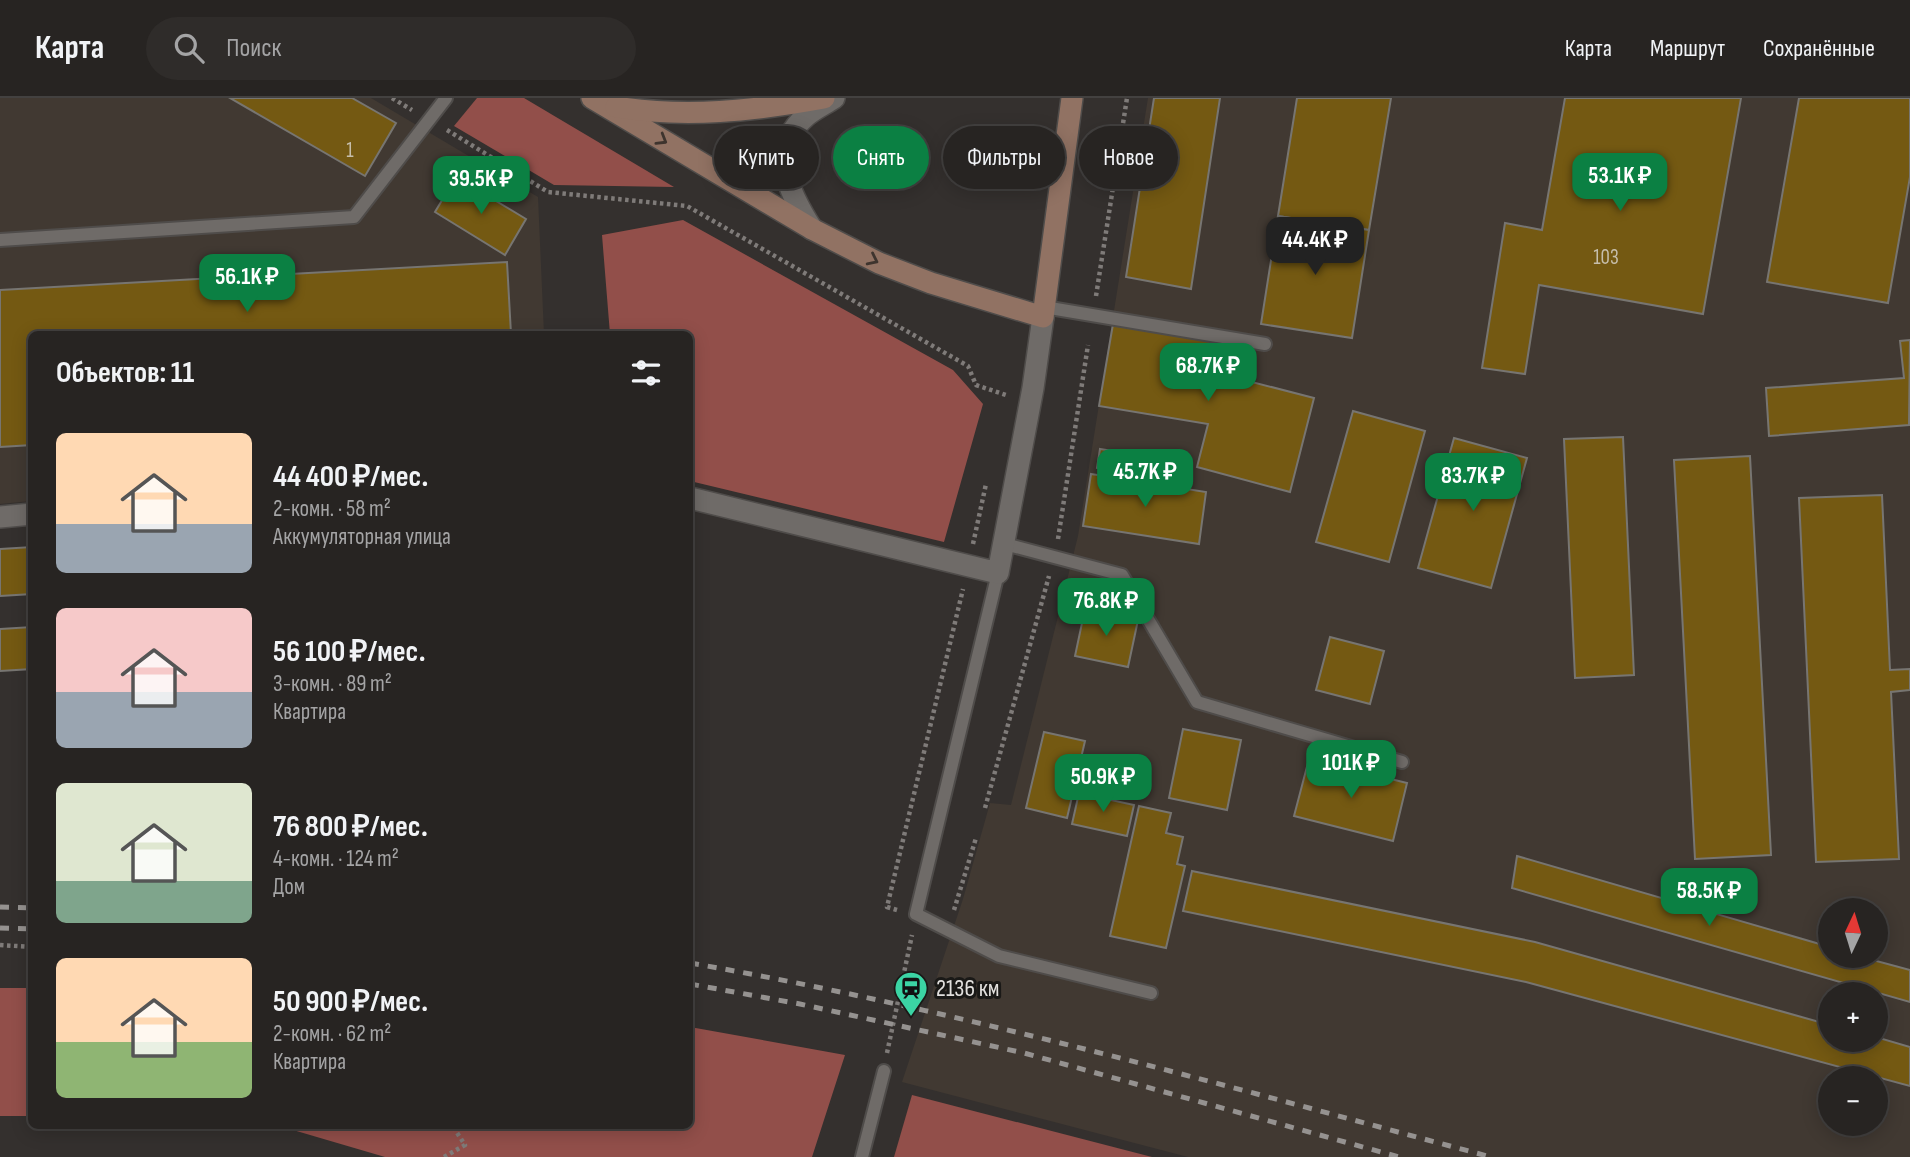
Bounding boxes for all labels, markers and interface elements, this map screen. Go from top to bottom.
search box [146,17,636,80]
text: Карта [35,28,104,68]
icon: search [170,29,208,67]
text: Поиск [226,33,281,64]
text: Карта [1565,34,1612,63]
text: Маршрут [1650,34,1725,63]
text: Сохранённые [1763,34,1875,63]
chip: Купить [714,126,819,189]
chip: Снять [833,126,929,189]
chip: Фильтры [943,126,1065,189]
chip: Новое [1079,126,1178,189]
one-way arrow [654,131,667,144]
house number: 1 [346,138,354,163]
pin: 53.1K ₽ [1555,153,1685,213]
pin: 39.5K ₽ [416,156,546,216]
text: 53.1K ₽ [1588,162,1652,190]
text: 39.5K ₽ [449,165,513,193]
pin: 44.4K ₽ [1250,218,1380,277]
text: 44.4K ₽ [1282,226,1348,254]
house number: 103 [1593,245,1619,270]
one-way arrow [866,251,878,265]
pin: 56.1K ₽ [182,254,312,314]
text: 56.1K ₽ [215,263,279,291]
pin: 68.7K ₽ [1143,344,1273,403]
text: 68.7K ₽ [1176,352,1240,380]
icon: filters [627,354,665,392]
text: Объектов: 11 [56,355,194,391]
pin: 45.7K ₽ [1080,450,1210,509]
pin: 83.7K ₽ [1408,454,1538,513]
text: 45.7K ₽ [1113,458,1177,486]
text: 44 400 ₽/мес. [273,459,428,495]
icon: home [112,461,196,545]
text: 83.7K ₽ [1441,462,1505,490]
text: 2-комн. · 58 m² [273,495,391,523]
text: Аккумуляторная улица [273,523,451,551]
pin: 76.8K ₽ [1041,578,1171,638]
text: 76.8K ₽ [1074,587,1138,615]
text: 56 100 ₽/мес. [273,634,426,670]
icon: home [112,636,196,720]
text: 3-комн. · 89 m² [273,670,392,698]
text: Квартира [273,698,346,726]
pin: 101K ₽ [1294,740,1408,800]
text: 101K ₽ [1322,749,1380,777]
pin: 50.9K ₽ [1038,754,1168,814]
text: 50.9K ₽ [1071,763,1135,791]
text: 76 800 ₽/мес. [273,809,428,845]
icon: home [112,811,196,895]
text: 4-комн. · 124 m² [273,845,399,873]
pin: 58.5K ₽ [1644,868,1774,928]
text: Дом [273,873,305,901]
text: 58.5K ₽ [1677,877,1741,905]
north arrow [1818,898,1888,968]
map controls [1818,898,1888,1136]
station icon: 2136 км [892,969,930,1018]
place label: 2136 км [936,974,1000,1003]
button: + [1818,982,1888,1052]
text: 50 900 ₽/мес. [273,984,428,1020]
icon: home [112,986,196,1070]
text: 2-комн. · 62 m² [273,1020,391,1048]
text: Квартира [273,1048,346,1076]
button: − [1818,1066,1888,1136]

